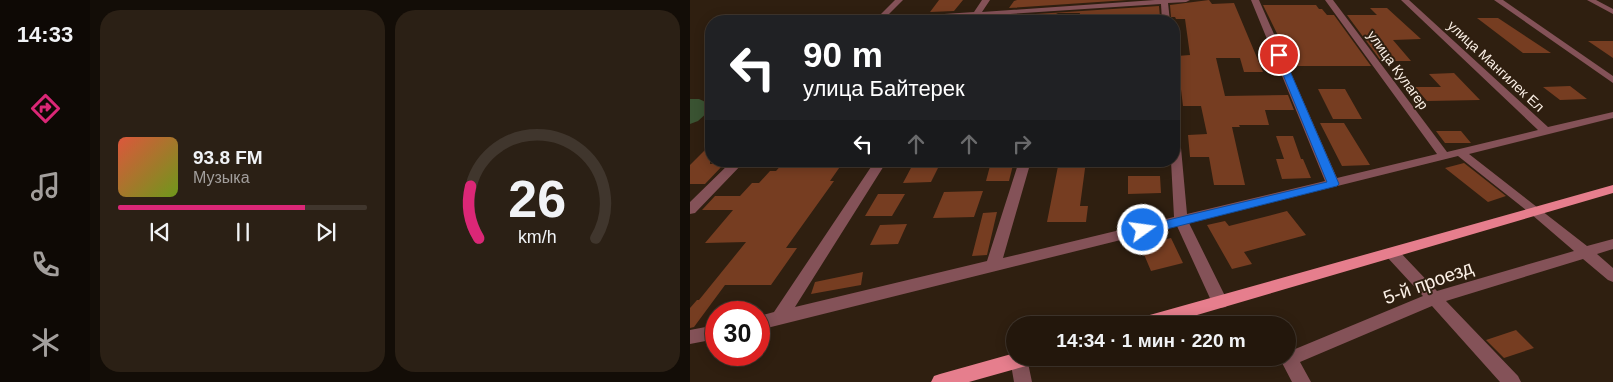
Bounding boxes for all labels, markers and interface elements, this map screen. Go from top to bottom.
street label: улица Мангилек Ел [1444,17,1548,115]
text: 14:33 [17,22,73,47]
street label: улица Кулагер [1364,27,1432,113]
pin [1258,34,1300,76]
icon: left [720,35,785,100]
text: 90 m [803,35,883,74]
icon: arrive [1265,41,1293,69]
text: улица Байтерек [803,76,965,101]
icon: directions [28,91,63,126]
icon: left [849,130,877,158]
icon: ahead [902,130,930,158]
icon: ahead [955,130,983,158]
icon: right [1008,130,1036,158]
text: 93.8 FM [193,147,263,168]
icon: music [28,169,63,204]
text: Музыка [193,169,250,186]
text: 26 [509,170,566,228]
position arrow [1116,203,1168,255]
icon: previous [146,218,174,246]
icon: pause [229,218,257,246]
icon: next [312,218,340,246]
text: km/h [518,227,557,247]
icon: phone [28,247,63,282]
street label: 5-й проезд [1381,257,1476,308]
speed limit sign: 30 [705,301,770,366]
icon: climate [28,325,63,360]
text: 14:34 · 1 мин · 220 m [1056,330,1246,351]

